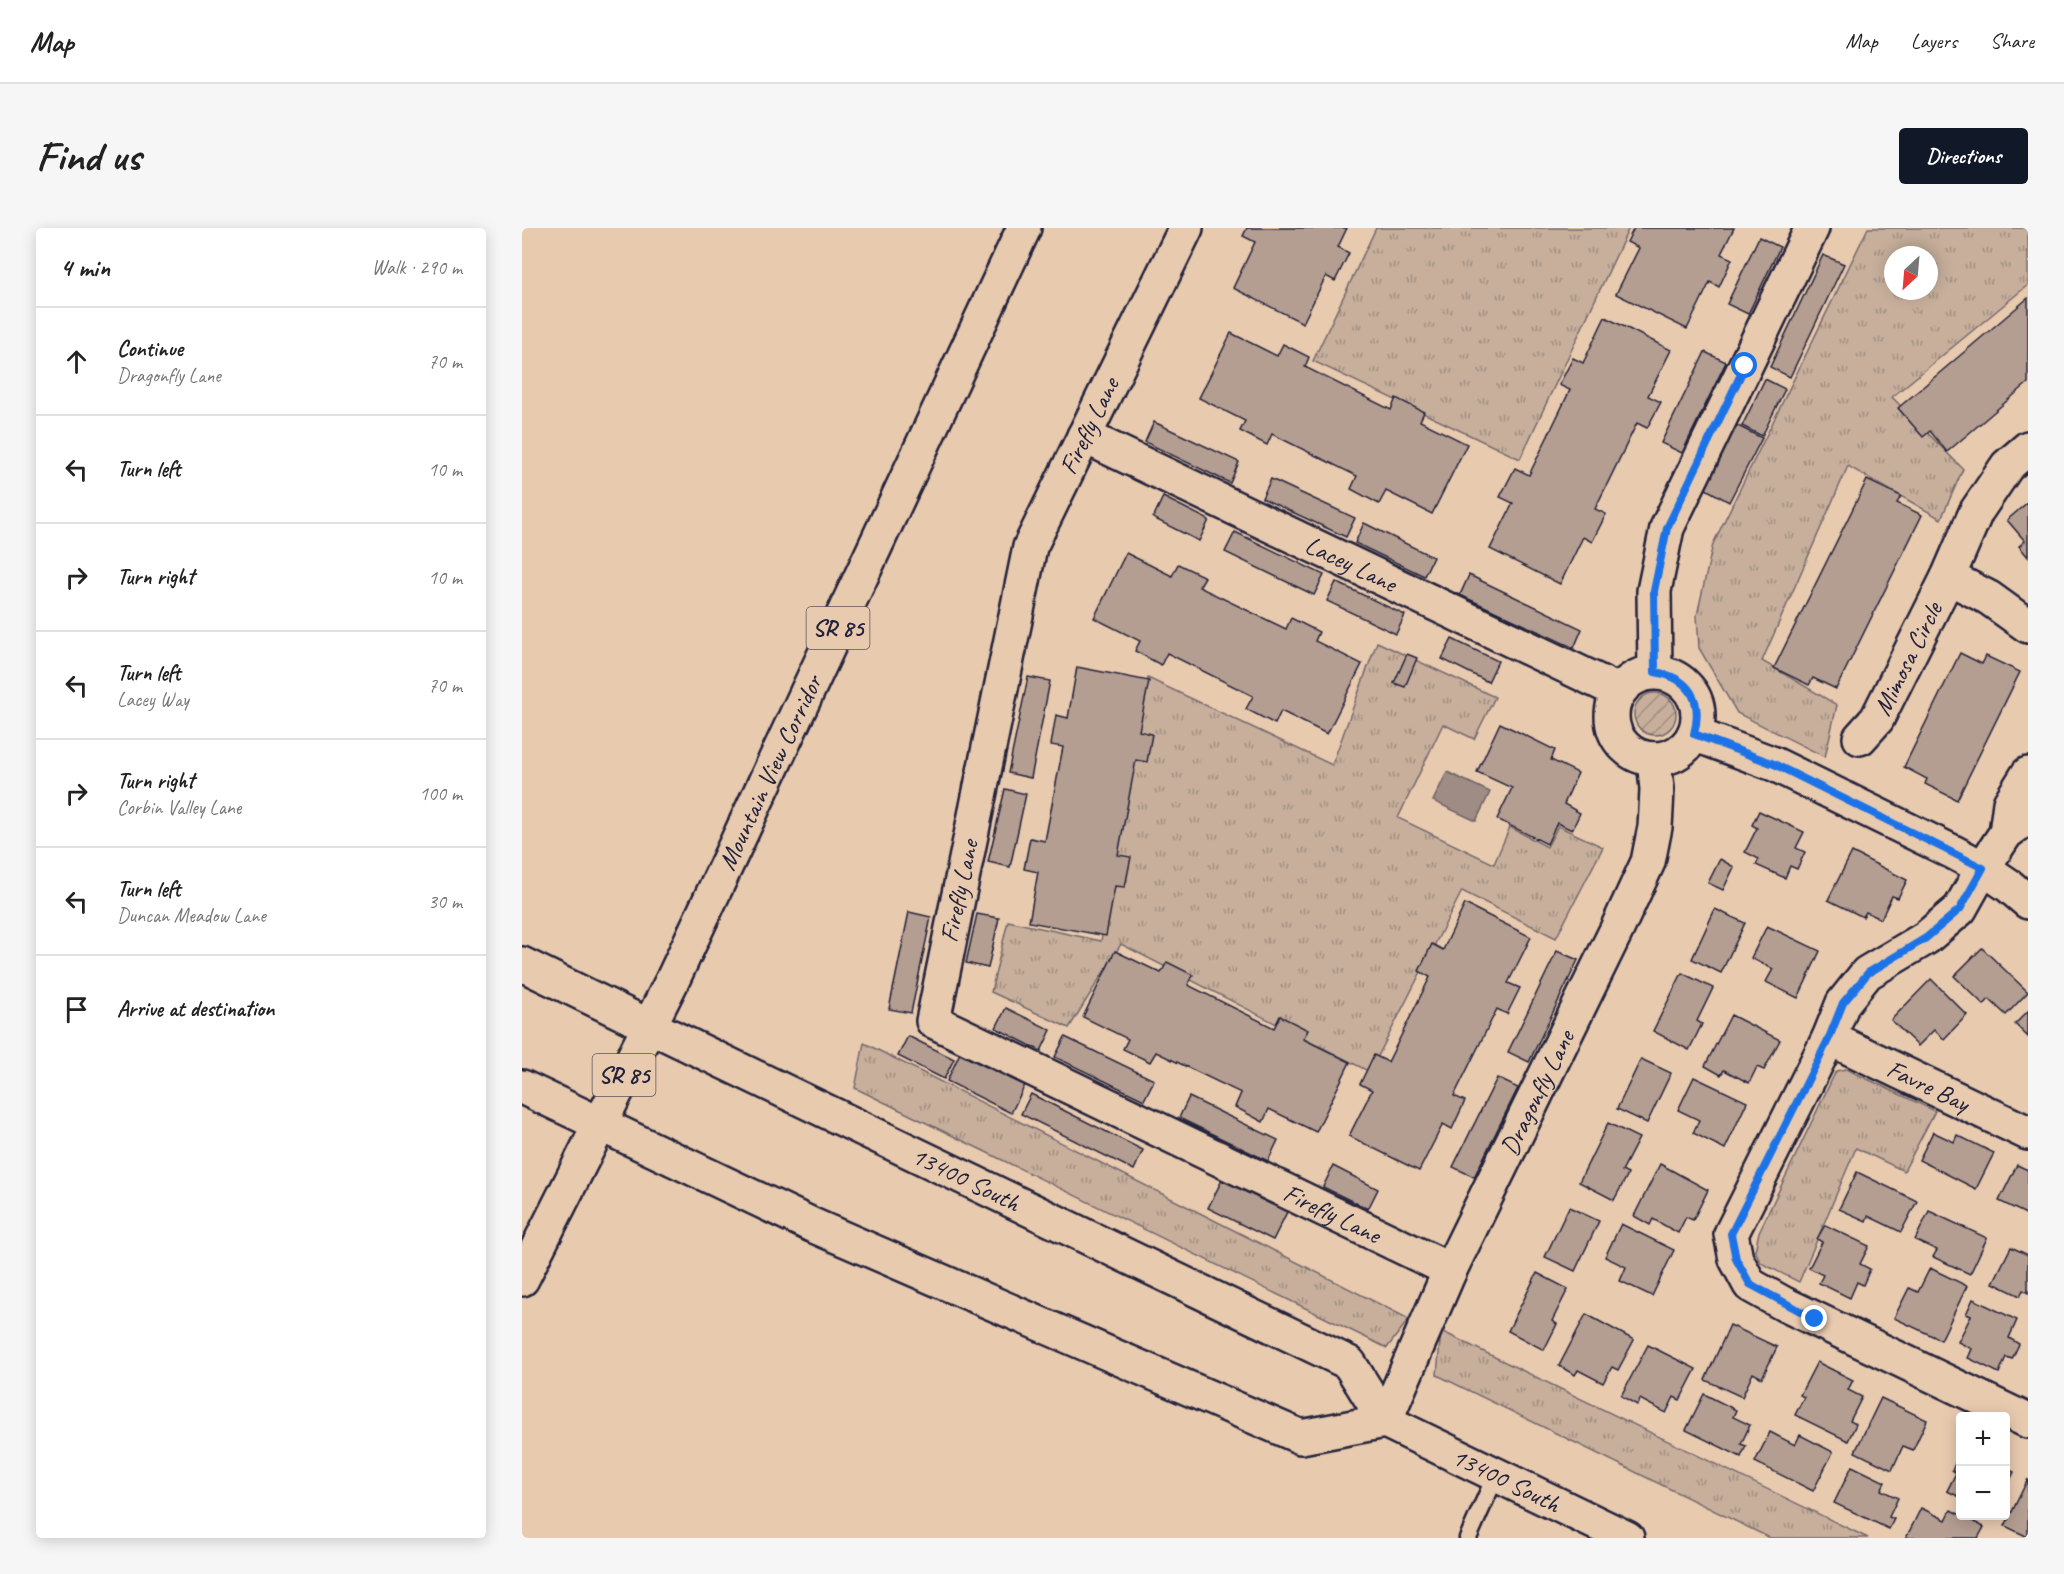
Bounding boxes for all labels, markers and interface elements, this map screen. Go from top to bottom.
text: Map [30,24,73,59]
text: Map [1845,28,1878,54]
text: Layers [1911,28,1957,54]
text: Share [1990,28,2034,54]
button: Directions [1899,128,2028,184]
text: Find us [36,130,141,183]
north arrow [1884,246,1938,300]
text: 4 min [60,251,110,284]
text: Walk · 290 m [372,255,462,280]
text: Continue [117,335,183,363]
icon: ahead [60,345,93,378]
text: 70 m [428,349,462,374]
route start [1731,352,1757,378]
text: Dragonfly Lane [117,363,221,388]
street label: Firefly Lane [1051,370,1128,480]
icon: left [60,453,93,486]
text: Turn left [117,455,181,483]
text: 10 m [428,457,462,482]
street label: Lacey Lane [1300,528,1404,600]
icon: right [60,561,93,594]
text: Turn right [117,563,194,591]
text: 10 m [428,565,462,590]
street label: Mimosa Circle [1865,595,1950,721]
road number: SR 85 [806,607,870,649]
text: Turn left [117,659,181,687]
street label: Mountain View Corridor [710,668,830,875]
icon: left [60,669,93,702]
text: 70 m [428,673,462,698]
text: Lacey Way [117,687,189,712]
text: Turn right [117,767,194,795]
icon: right [60,777,93,810]
text: 100 m [419,781,462,806]
text: Corbin Valley Lane [117,795,241,820]
street label: Firefly Lane [932,834,986,945]
text: Turn left [117,875,181,903]
icon: left [60,885,93,918]
text: 30 m [428,889,462,914]
text: Duncan Meadow Lane [117,903,266,928]
icon: arrive [60,993,93,1026]
text: Arrive at destination [117,995,274,1023]
street label: Dragonfly Lane [1492,1022,1583,1160]
street label: Favre Bay [1882,1052,1977,1120]
road number: SR 85 [592,1054,656,1096]
street label: 13400 South [907,1139,1027,1219]
street label: Firefly Lane [1278,1176,1388,1252]
route end [1801,1305,1827,1331]
map controls [1956,1412,2010,1520]
button: + [1956,1412,2010,1466]
street label: 13400 South [1447,1439,1567,1520]
button: − [1956,1466,2010,1520]

